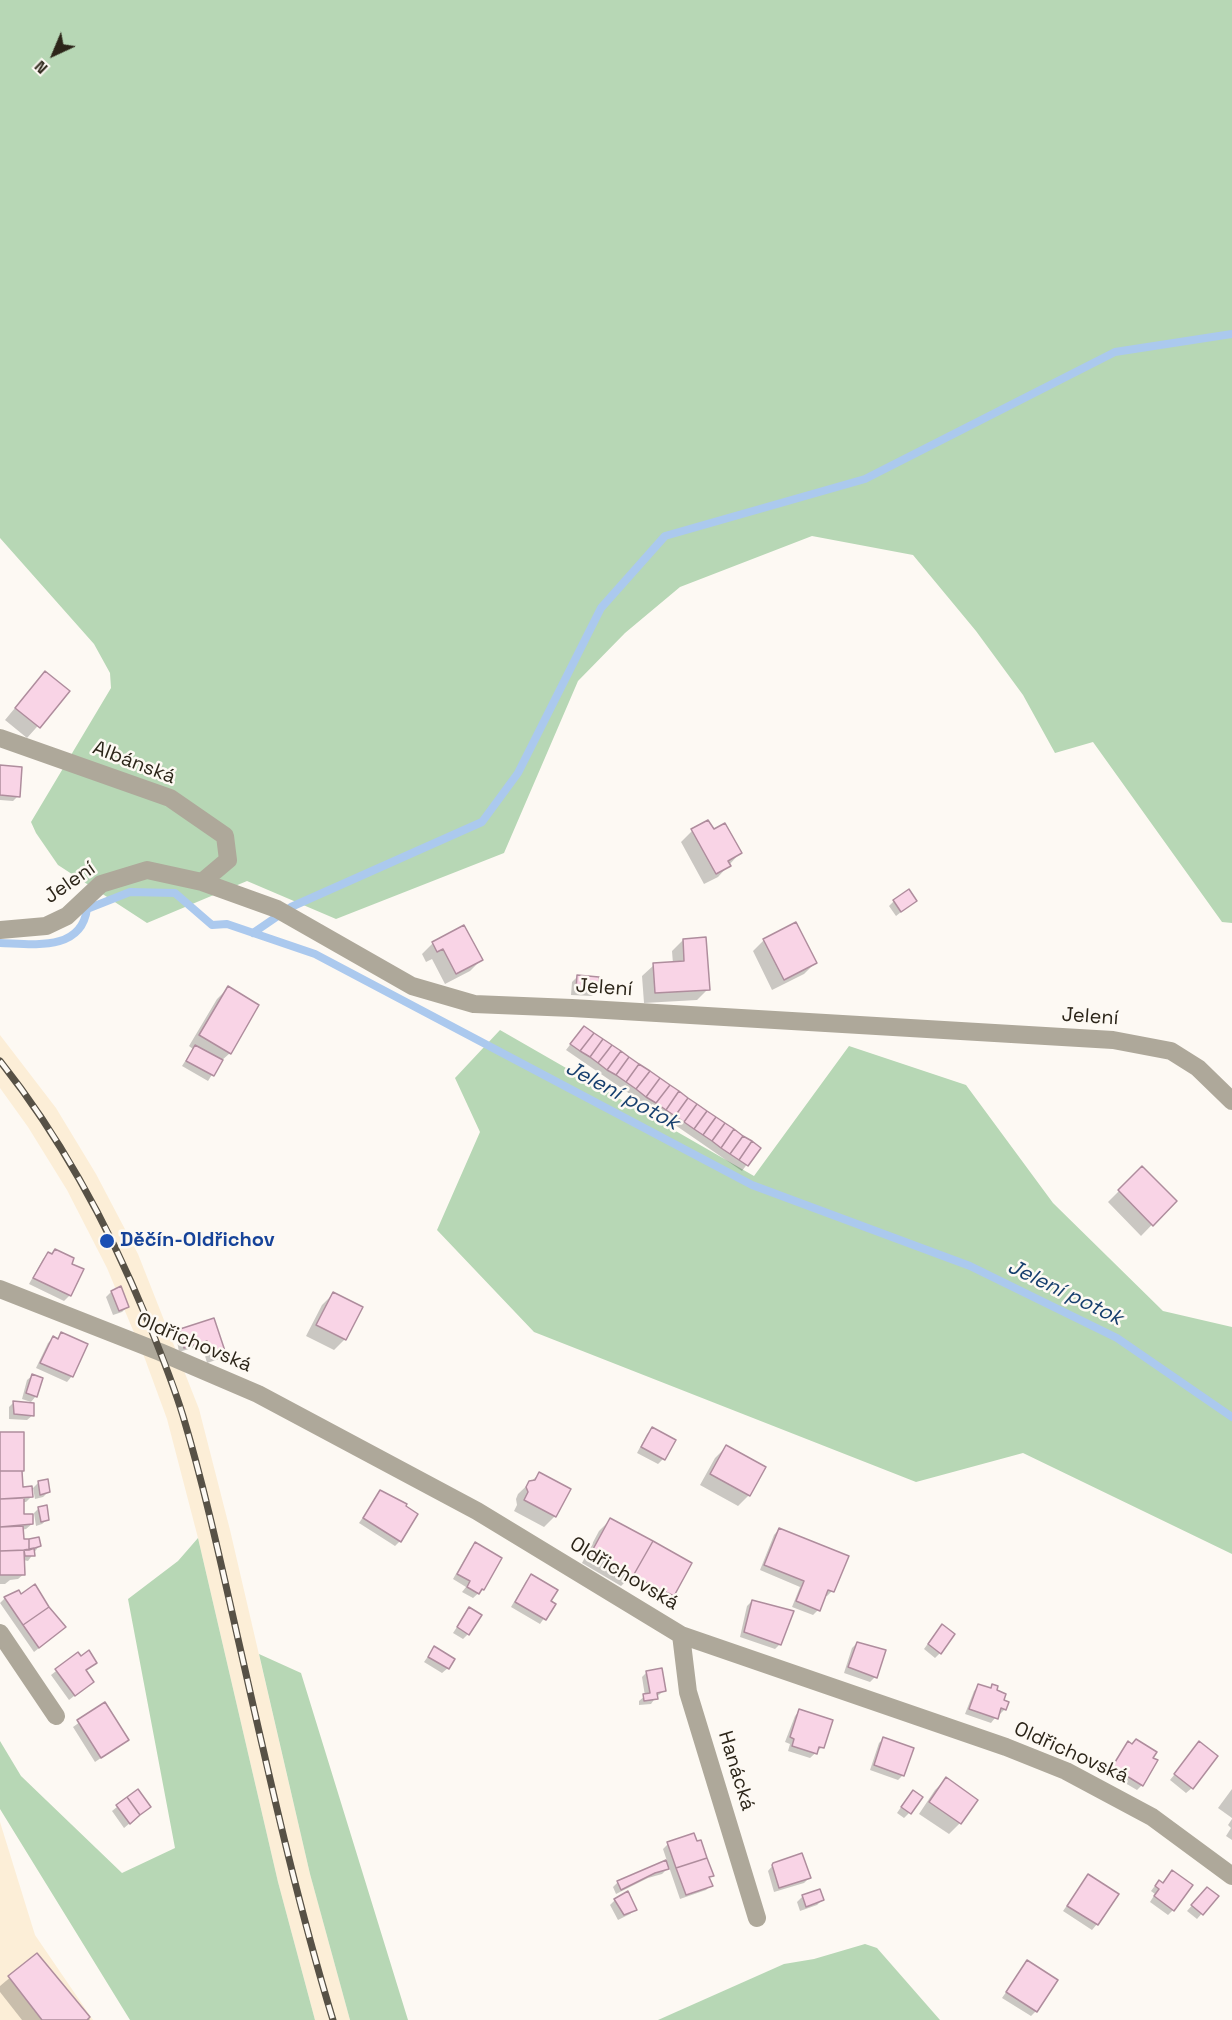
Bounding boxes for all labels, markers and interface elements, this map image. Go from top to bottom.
north arrow [24,24,84,84]
text: N [30,56,52,79]
street label: Albánská [89,736,179,790]
street label: Jelení [40,857,100,909]
street label: Jelení [575,974,633,1002]
street label: Jelení [1061,1003,1119,1031]
water label: Jelení potok [561,1056,683,1136]
place label: Děčín-Oldřichov [120,1229,275,1253]
marker: Děčín-Oldřichov [98,1232,116,1250]
water label: Jelení potok [1003,1254,1127,1332]
street label: Oldřichovská [133,1308,255,1378]
street label: Oldřichovská [565,1532,683,1616]
street label: Oldřichovská [1010,1717,1132,1789]
street label: Hanácká [713,1728,759,1814]

